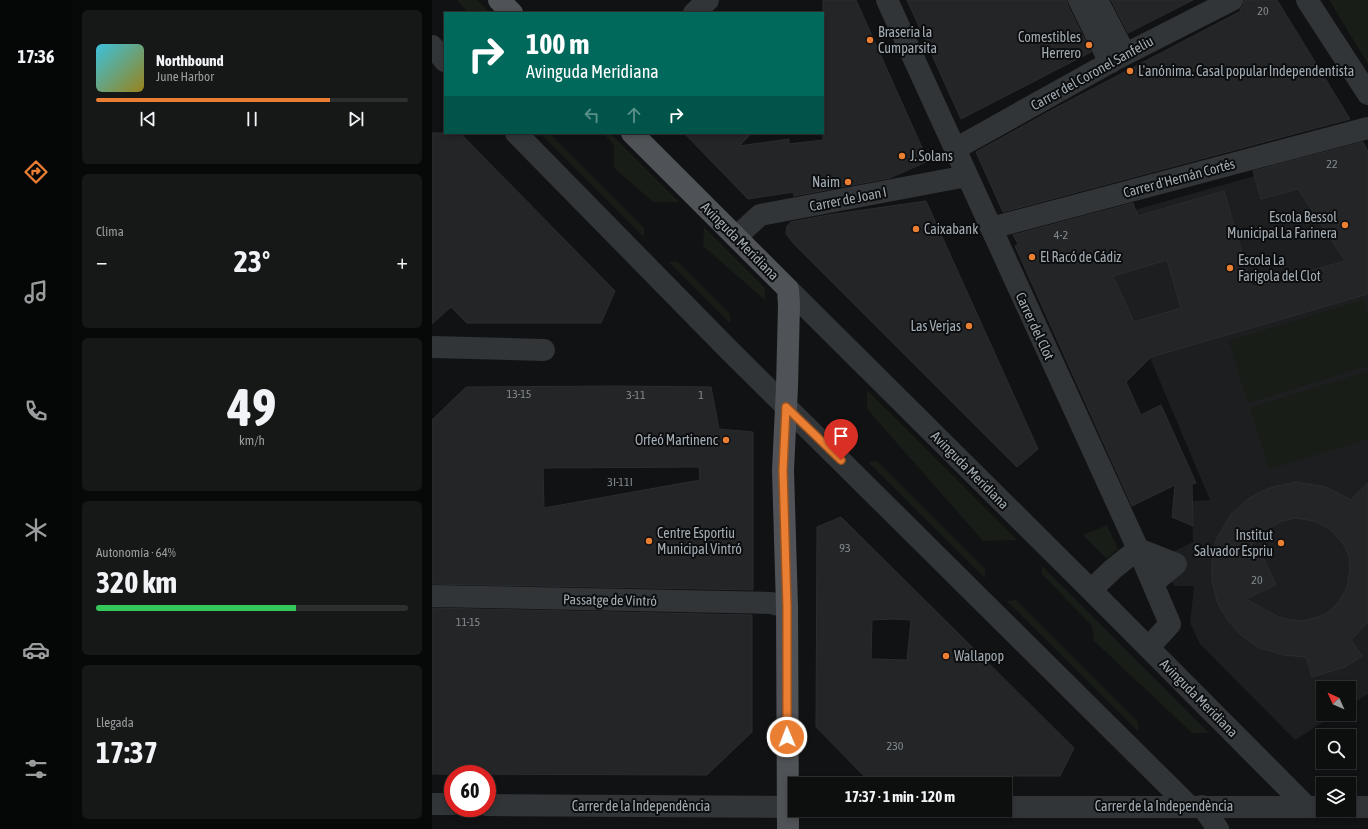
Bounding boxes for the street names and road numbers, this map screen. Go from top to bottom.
street label: Carrer del Coronel Sanfeliu [1028,33,1156,113]
street label: Carrer d'Hernán Cortés [1121,155,1237,201]
street label: Carrer de Joan I [808,184,888,214]
street label: Avinguda Meridiana [698,199,782,283]
street label: Carrer del Clot [1012,290,1058,362]
street label: Avinguda Meridiana [928,428,1012,512]
street label: Passatge de Vintró [563,591,657,609]
street label: Avinguda Meridiana [1157,656,1241,740]
street label: Carrer de la Independència [572,798,710,814]
street label: Carrer de la Independència [1095,798,1233,814]

